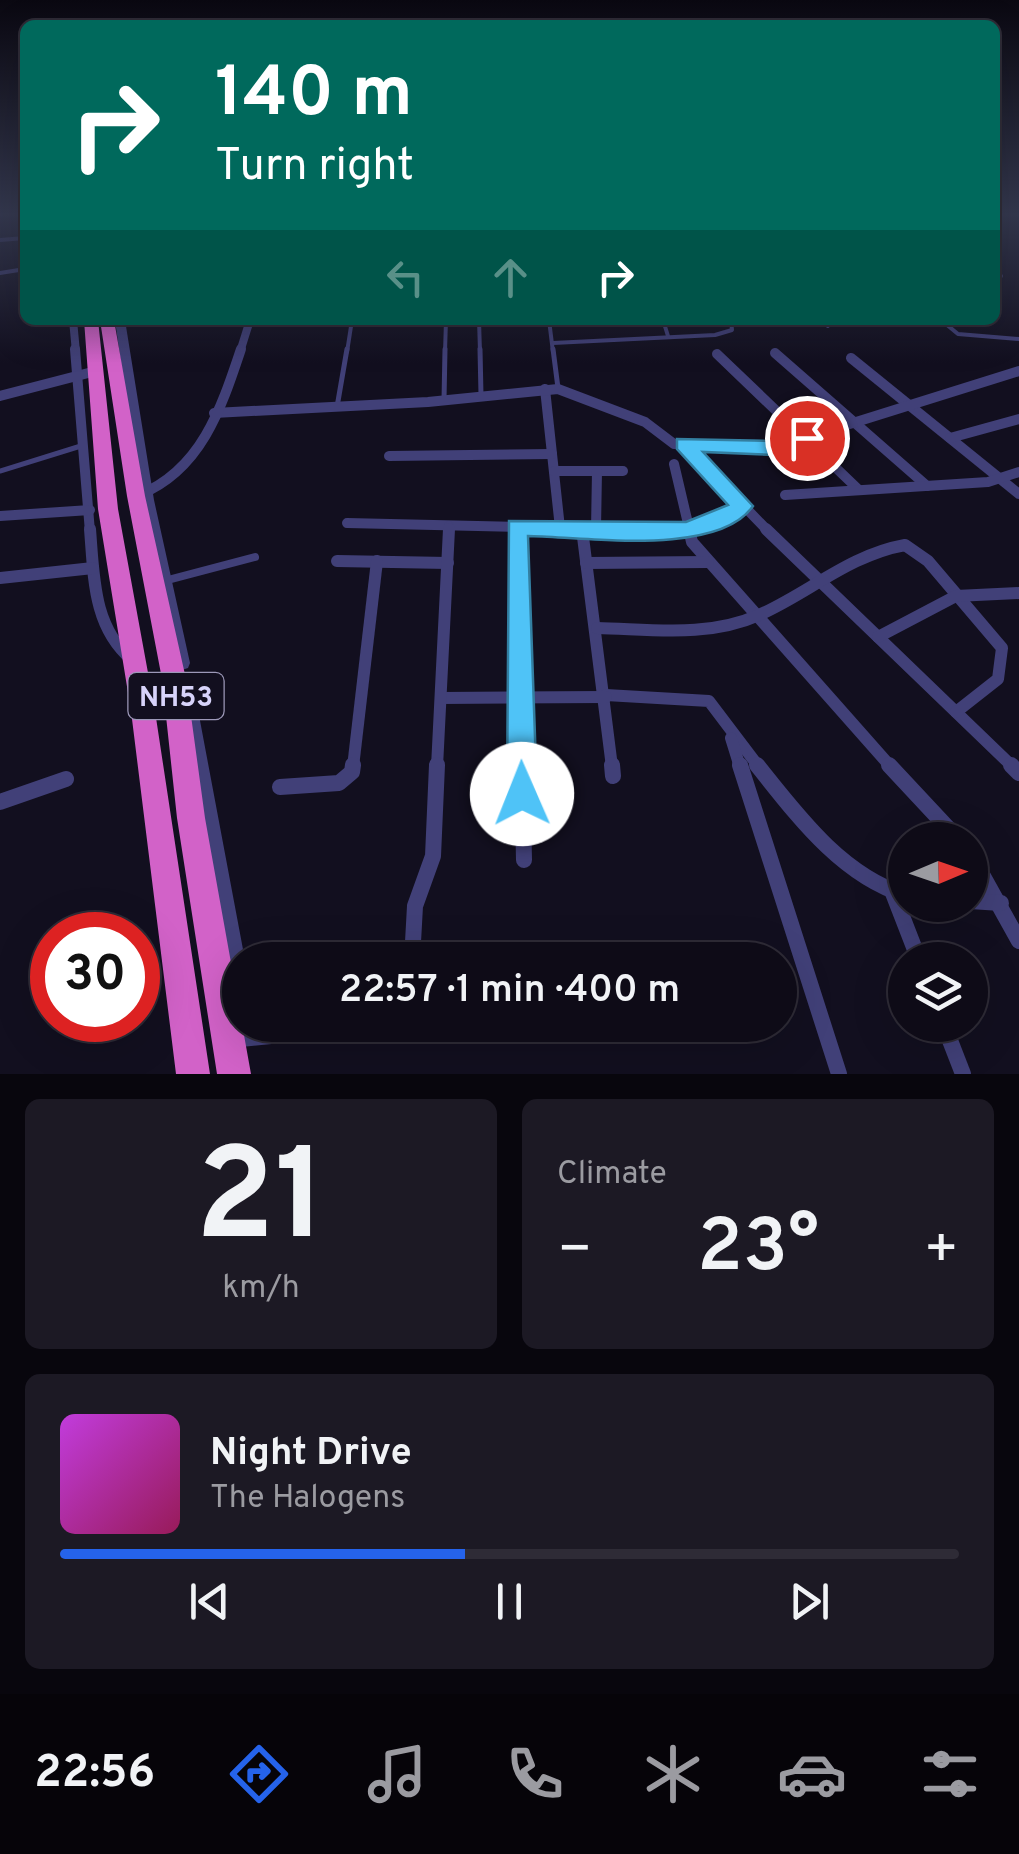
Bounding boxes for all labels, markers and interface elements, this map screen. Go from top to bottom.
text: 140 m [215,52,413,141]
icon: right [50,60,180,190]
text: Turn right [215,139,414,196]
icon: left [378,250,433,305]
icon: ahead [483,250,538,305]
icon: right [588,250,643,305]
pin [765,396,850,481]
icon: arrive [780,411,835,466]
road number: NH53 [128,673,224,719]
position arrow [470,742,574,846]
north arrow [888,822,988,922]
map controls [888,822,988,1042]
speed limit sign: 30 [30,912,160,1042]
button: layers [888,942,988,1042]
text: 22:57 · 1 min · 400 m [339,967,680,1016]
text: 21 [195,1121,327,1286]
text: Climate [557,1155,667,1195]
text: 23° [697,1203,819,1298]
text: − [557,1217,592,1287]
text: + [924,1217,959,1287]
text: km/h [222,1269,300,1309]
text: Night Drive [210,1430,412,1479]
text: The Halogens [210,1479,405,1519]
icon: previous [182,1574,237,1629]
icon: pause [482,1574,537,1629]
icon: next [782,1574,837,1629]
icon: directions [224,1739,294,1809]
icon: music [362,1739,432,1809]
icon: phone [500,1739,570,1809]
icon: climate [638,1739,708,1809]
icon: car [777,1739,847,1809]
icon: filters [915,1739,985,1809]
text: 22:56 [34,1746,155,1803]

